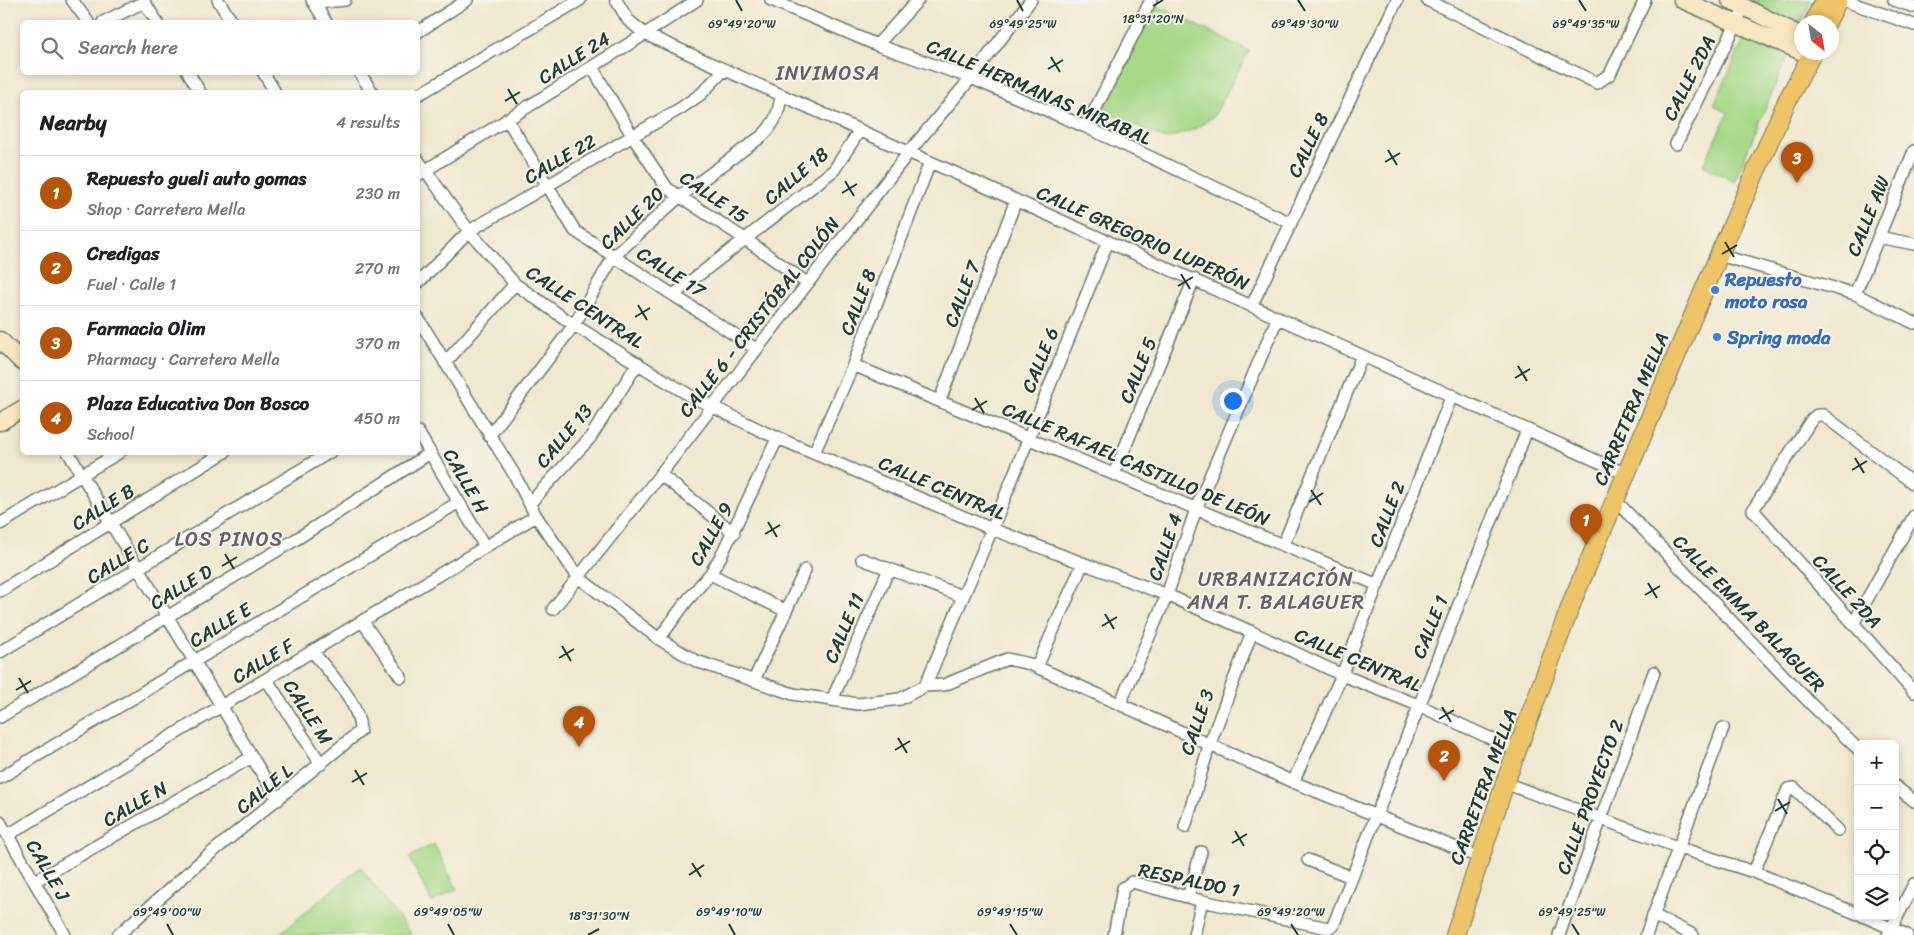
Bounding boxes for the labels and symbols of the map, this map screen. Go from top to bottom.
text: 18°31'20"N [1122,8,1184,30]
text: 69°49'20"W [708,13,776,35]
text: 69°49'25"W [989,13,1057,35]
text: 69°49'30"W [1271,13,1339,35]
text: 69°49'35"W [1553,13,1620,35]
north arrow [1794,15,1839,60]
street label: CALLE 24 [531,23,617,93]
street label: CALLE HERMANAS MIRABAL [921,30,1157,154]
street label: CALLE 2DA [1653,30,1725,126]
district label: INVIMOSA [775,56,880,91]
street label: CALLE 8 [1278,106,1338,183]
street label: CALLE 22 [517,125,603,193]
street label: CALLE 18 [756,138,836,213]
pin: 3 [1781,142,1813,183]
street label: CALLE 15 [673,162,756,232]
street label: CALLE AW [1837,170,1899,261]
street label: CALLE GREGORIO LUPERÓN [1031,176,1255,300]
street label: CALLE 20 [592,178,672,258]
street label: CALLE 6 - CRISTÓBAL COLÓN [670,209,848,425]
street label: CALLE 17 [630,237,713,307]
street label: CALLE 7 [934,255,990,332]
street label: CALLE CENTRAL [519,256,651,358]
street label: CALLE 8 [830,263,886,340]
place label: Repuesto moto rosa [1724,263,1808,318]
marker: Repuesto moto rosa [1709,284,1721,296]
place label: Spring moda [1726,321,1831,354]
street label: CALLE 6 [1012,322,1068,398]
street label: CARRETERA MELLA [1584,327,1678,491]
street label: CALLE 5 [1110,331,1166,408]
marker: Spring moda [1711,331,1723,343]
your location [1220,388,1246,414]
street label: CALLE RAFAEL CASTILLO DE LEÓN [997,393,1276,536]
street label: CALLE 13 [527,396,601,476]
street label: CALLE H [434,442,498,520]
street label: CALLE CENTRAL [873,446,1011,530]
street label: CALLE B [65,475,141,539]
street label: CALLE 2 [1359,476,1415,552]
street label: CALLE 9 [680,496,742,572]
pin: 1 [1570,504,1602,545]
street label: CALLE 4 [1138,509,1192,585]
district label: LOS PINOS [175,522,283,557]
street label: CALLE EMMA BALAGUER [1665,526,1833,700]
street label: CALLE C [80,529,156,593]
street label: CALLE 2DA [1804,546,1890,636]
street label: CALLE D [143,555,219,619]
district label: URBANIZACIÓN ANA T. BALAGUER [1186,562,1365,620]
street label: CALLE 11 [814,588,874,668]
street label: CALLE 1 [1402,590,1458,664]
street label: CALLE E [182,593,259,657]
street label: CALLE CENTRAL [1289,618,1427,702]
street label: CALLE F [225,629,301,693]
street label: CALLE M [274,672,342,752]
street label: CALLE 3 [1170,684,1224,759]
street label: CARRETERA MELLA [1440,705,1526,869]
pin: 4 [563,706,595,747]
street label: CALLE PROYECTO 2 [1547,715,1633,879]
pin: 2 [1428,740,1460,781]
street label: CALLE L [228,755,300,823]
street label: CALLE N [96,772,174,836]
street label: CALLE J [17,833,79,908]
street label: RESPALDO 1 [1135,853,1243,907]
text: 69°49'00"W [133,901,202,923]
text: 69°49'05"W [414,901,483,923]
text: 69°49'10"W [696,901,763,923]
text: 69°49'15"W [977,901,1043,923]
text: 69°49'20"W [1257,901,1325,923]
text: 69°49'25"W [1538,901,1606,923]
text: 18°31'30"N [568,905,630,927]

